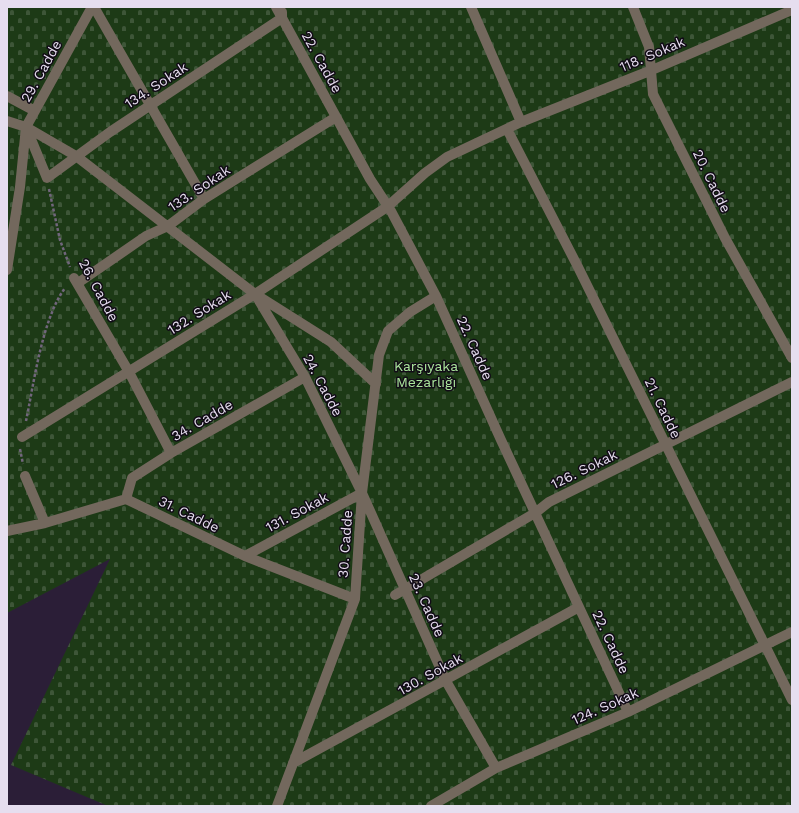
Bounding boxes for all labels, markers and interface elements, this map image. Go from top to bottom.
street label: 22. Cadde [299,28,345,96]
street label: 118. Sokak [617,33,687,75]
street label: 29. Cadde [17,37,65,105]
street label: 134. Sokak [122,59,190,111]
street label: 20. Cadde [690,147,734,215]
street label: 133. Sokak [165,161,233,215]
street label: 26. Cadde [76,256,122,324]
street label: 132. Sokak [165,286,234,338]
street label: 22. Cadde [454,314,496,382]
street label: 24. Cadde [300,351,346,419]
park label: Karşıyaka Mezarlığı [394,358,458,390]
street label: 21. Cadde [641,375,685,441]
street label: 34. Cadde [168,396,236,444]
street label: 126. Sokak [548,446,620,492]
street label: 131. Sokak [263,489,331,535]
street label: 31. Cadde [156,492,222,536]
street label: 30. Cadde [335,509,355,579]
street label: 23. Cadde [406,571,448,639]
street label: 22. Cadde [589,608,633,676]
street label: 130. Sokak [395,650,465,698]
street label: 124. Sokak [569,684,641,728]

